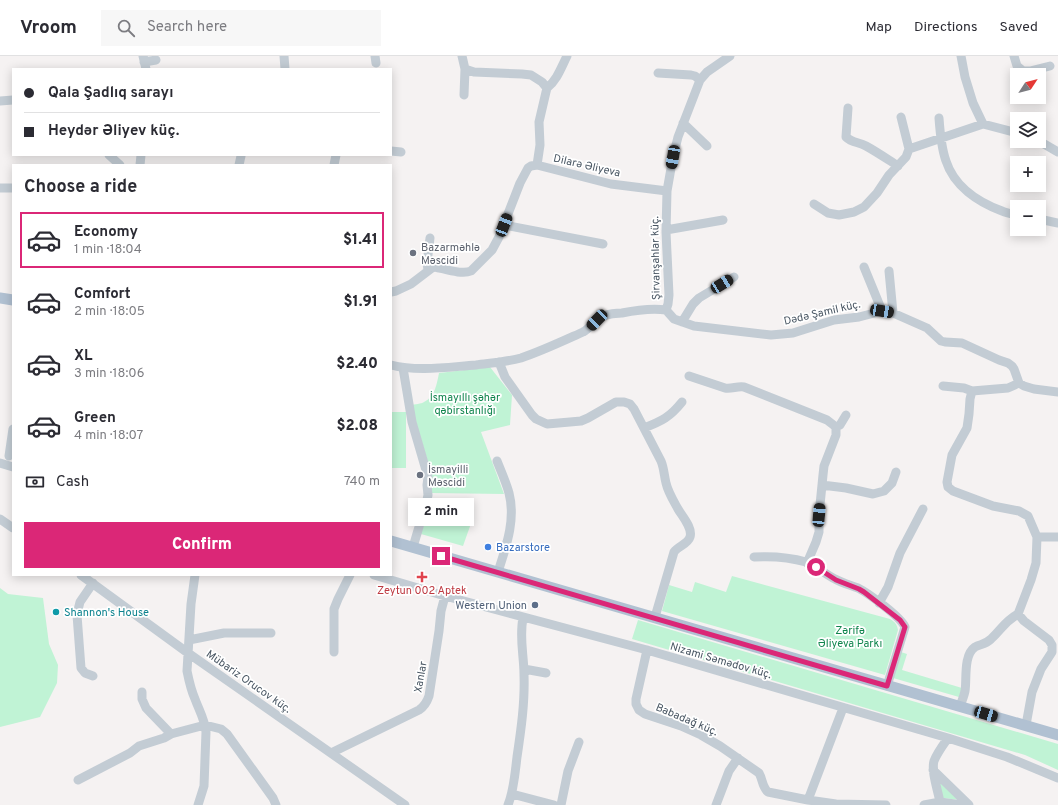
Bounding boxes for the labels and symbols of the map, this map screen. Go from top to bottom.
north arrow [1010,68,1046,104]
car [665,144,681,170]
street label: Dilarə Əliyeva [552,151,622,181]
car [494,212,514,238]
street label: Şirvanşahlar küç. [648,216,664,300]
place label: Bazarməhlə Məscidi [421,241,480,268]
marker: Bazarməhlə Məscidi [408,248,418,258]
car [709,273,735,295]
street label: Dədə Şamil küç. [783,297,862,329]
car [869,303,895,319]
car [584,307,610,333]
park label: İsmayıllı şəhər qəbirstanlığı [430,390,501,418]
place label: İsmayilli Məscidi [428,462,468,490]
marker: İsmayilli Məscidi [415,470,425,480]
callout: 2 min [408,498,474,526]
car [812,503,826,527]
place label: Bazarstore [496,541,550,555]
marker: Bazarstore [483,542,493,552]
route end [432,547,450,565]
route start [807,558,825,576]
marker: Zeytun 002 Aptek [417,572,427,582]
place label: Zeytun 002 Aptek [377,584,467,598]
place label: Western Union [455,599,527,613]
marker: Western Union [530,600,540,610]
place label: Shannon's House [64,606,149,620]
marker: Shannon's House [51,607,61,617]
park label: Zərifə Əliyeva Parkı [818,624,882,651]
street label: Nizami Səmədov küç. [668,640,773,682]
street label: Mübariz Orucov küç. [203,647,294,716]
street label: Xanlar [411,660,431,694]
street label: Babadağ küç. [653,701,720,739]
car [973,705,999,723]

